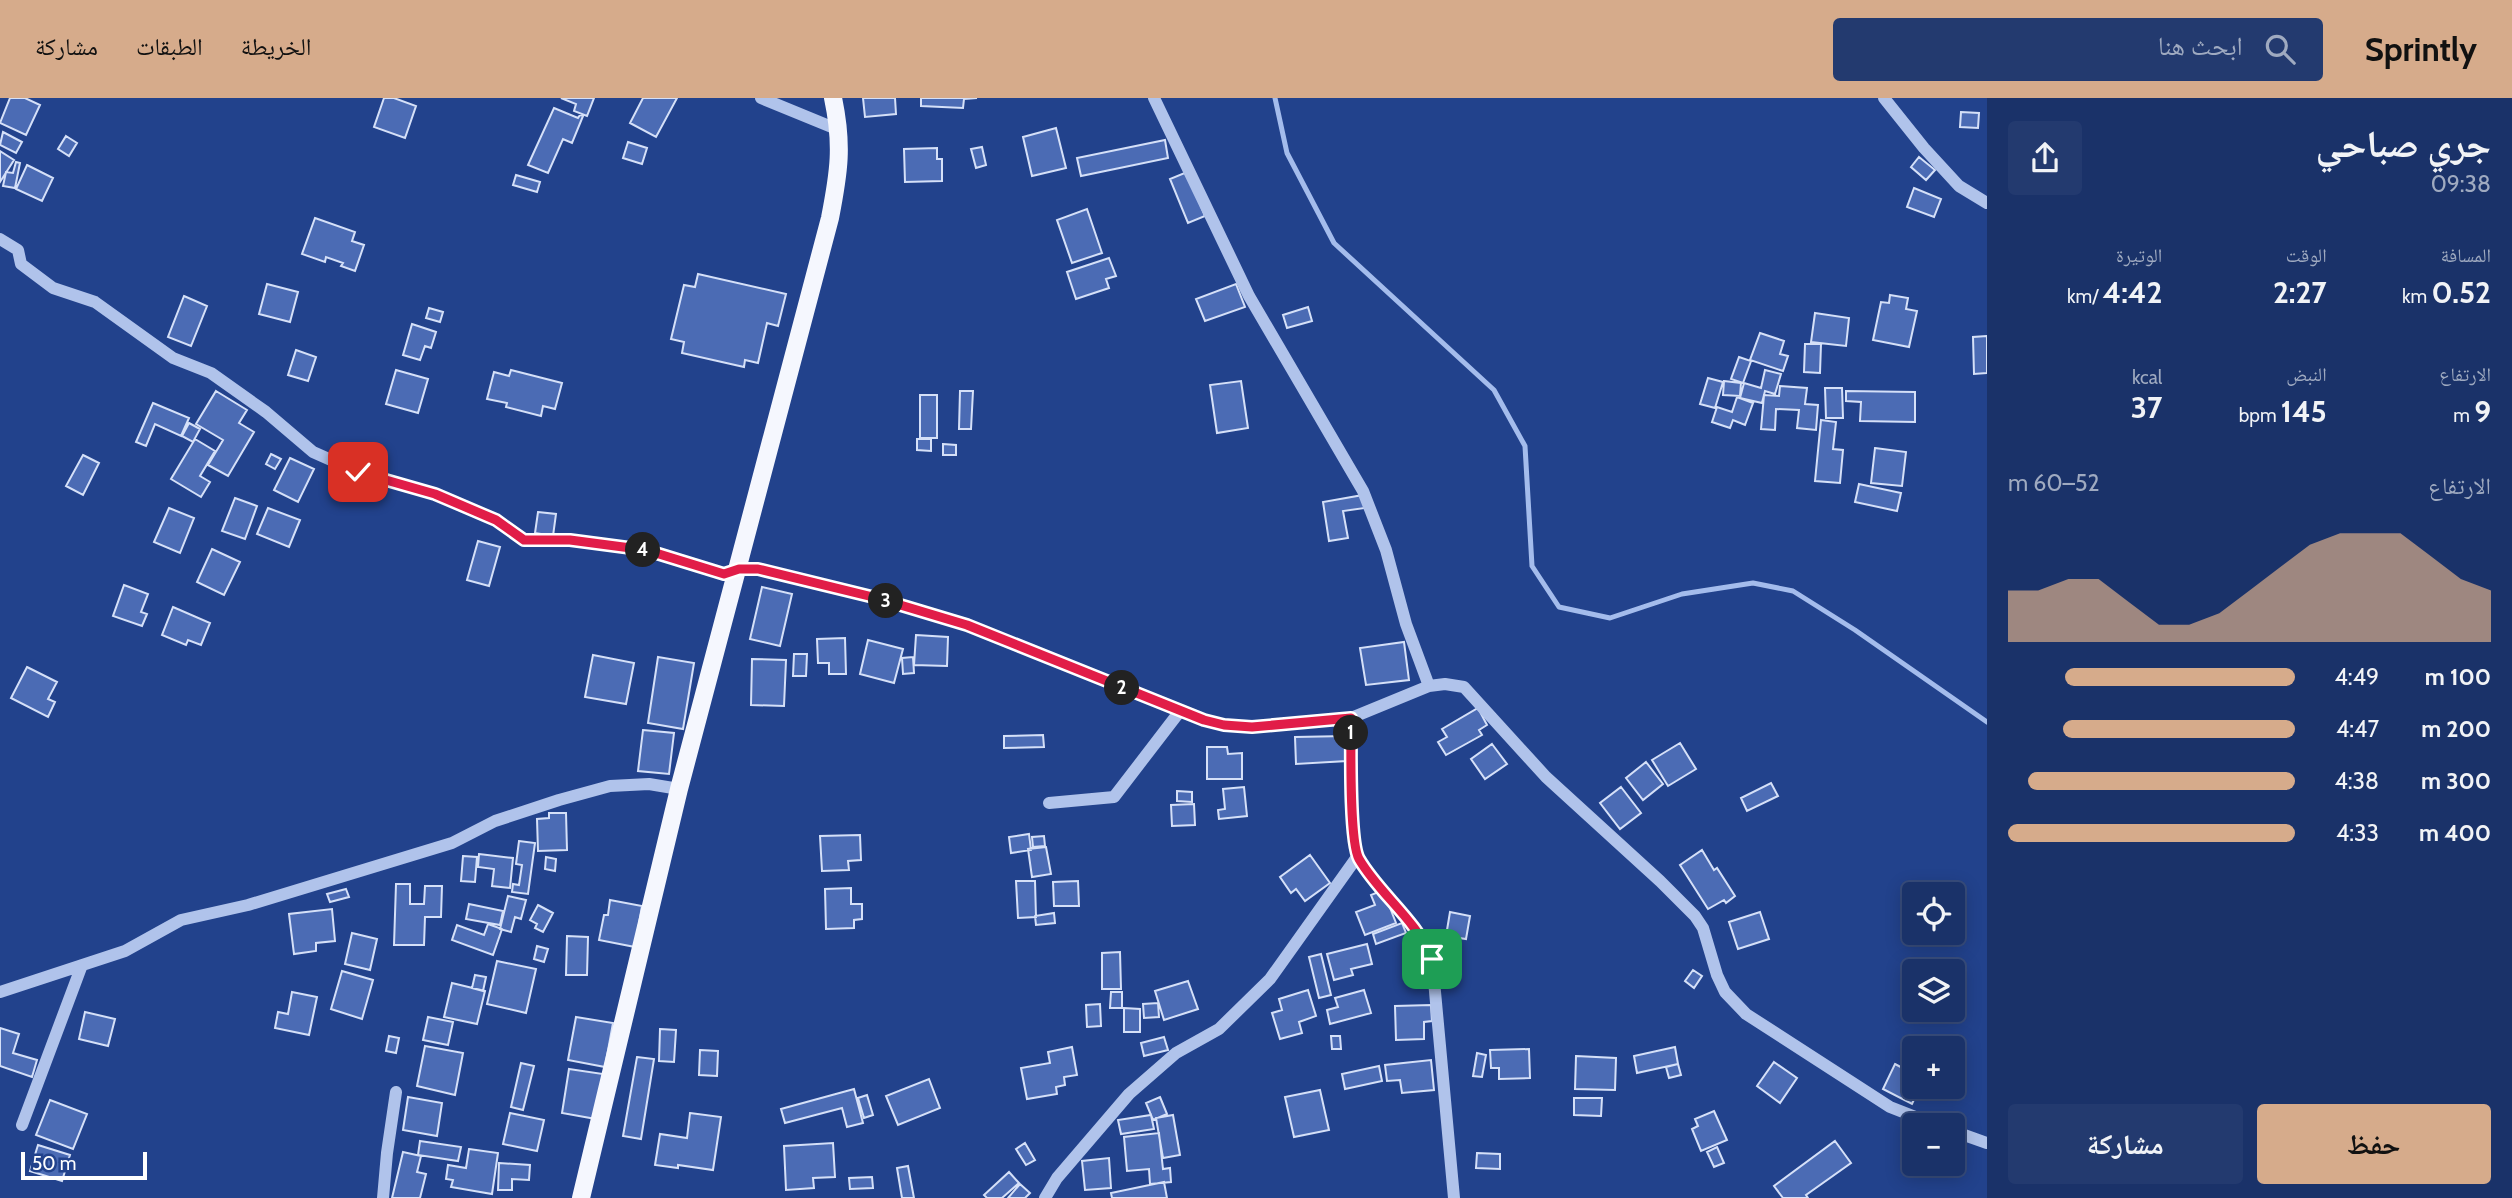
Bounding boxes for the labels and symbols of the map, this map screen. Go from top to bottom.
pin [328,442,388,502]
pin: 4 [626,532,660,568]
pin: 3 [868,584,903,618]
pin: 2 [1104,670,1140,706]
pin: 1 [1334,716,1368,750]
pin [1402,929,1462,989]
scale bar [21,1149,147,1181]

